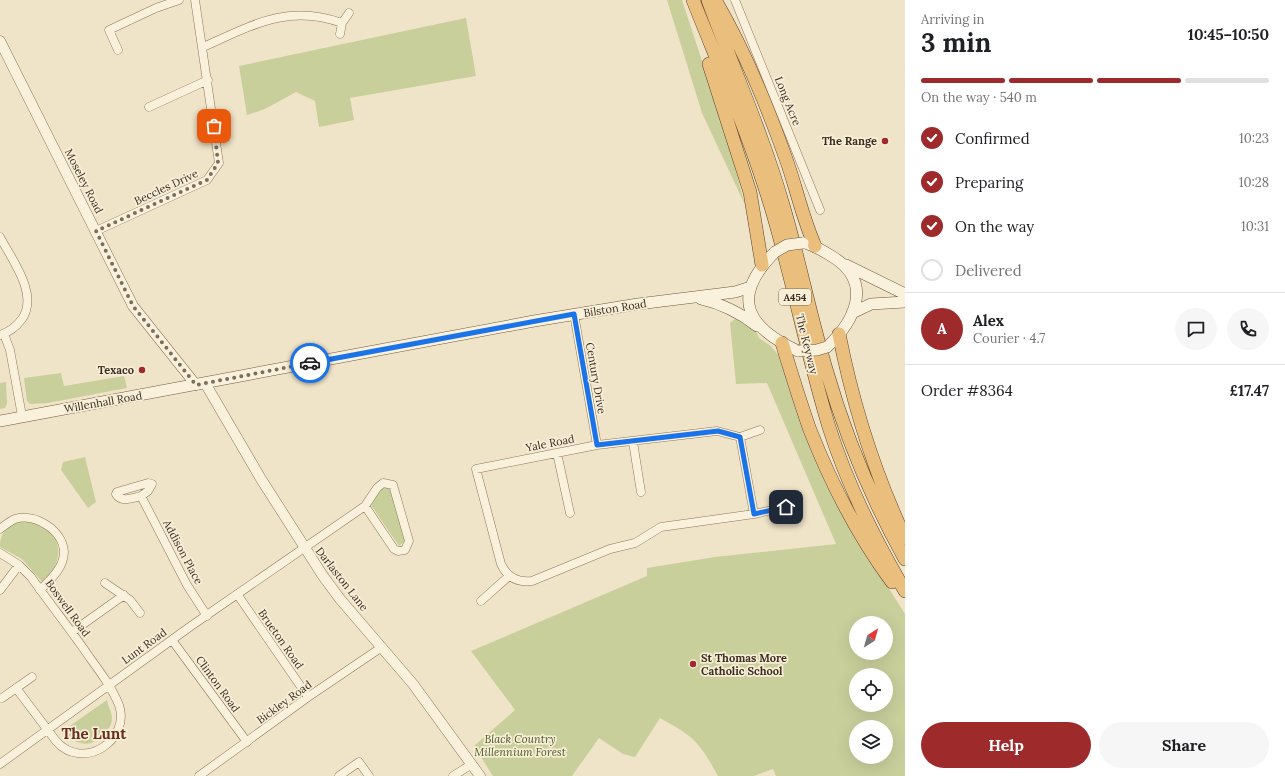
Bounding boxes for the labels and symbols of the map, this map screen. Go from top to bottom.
street label: Long Acre [772,74,804,128]
pin [197,109,231,143]
place label: The Range [822,134,877,148]
marker: The Range [880,136,890,146]
street label: Moseley Road [62,146,106,216]
street label: Beccles Drive [132,166,200,208]
road number: A454 [779,289,811,305]
street label: Bilston Road [582,296,648,320]
street label: The Keyway [793,312,821,376]
street label: Century Drive [583,341,609,415]
courier [290,343,330,383]
place label: Texaco [98,363,134,377]
marker: Texaco [137,365,147,375]
street label: Willenhall Road [63,388,144,416]
street label: Yale Road [523,431,576,455]
pin [769,490,803,524]
street label: Addison Place [160,516,206,587]
street label: Darlaston Lane [313,544,371,614]
street label: Boswell Road [43,577,94,640]
street label: Brueton Road [255,606,307,672]
north arrow [849,616,893,660]
street label: Lunt Road [119,625,170,667]
place label: St Thomas More Catholic School [701,651,787,678]
street label: Clinton Road [193,653,243,715]
marker: St Thomas More Catholic School [688,659,698,669]
street label: Bickley Road [254,677,315,727]
district label: The Lunt [62,724,127,743]
park label: Black Country Millennium Forest [474,732,566,759]

